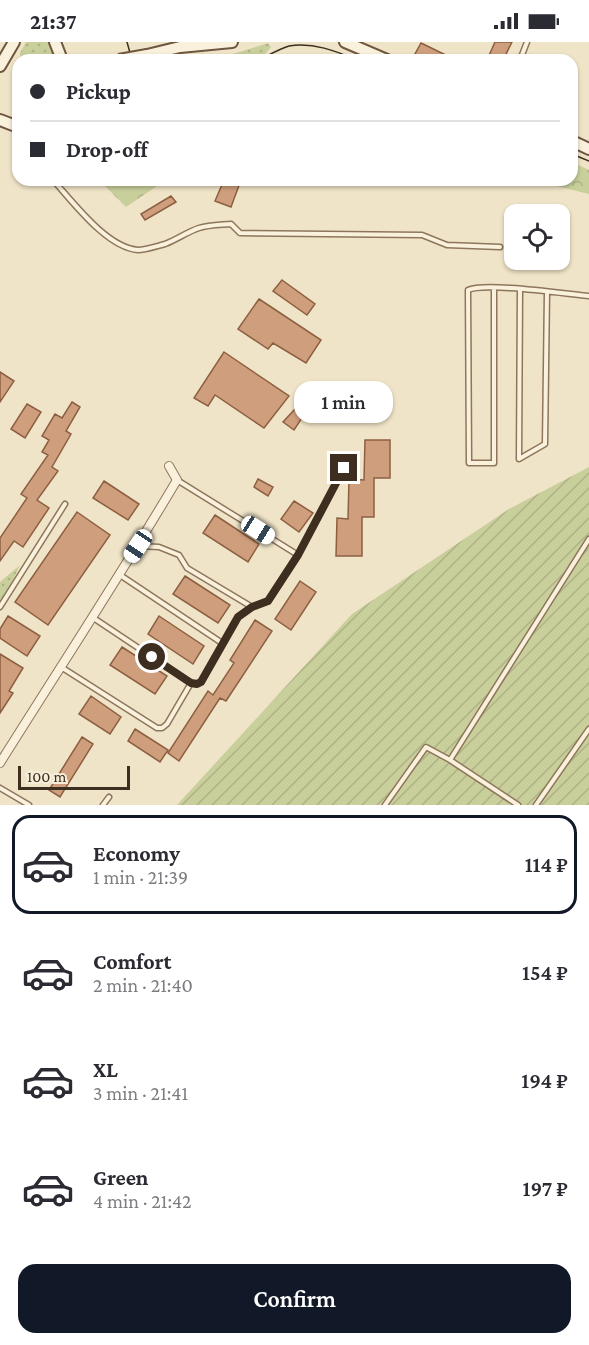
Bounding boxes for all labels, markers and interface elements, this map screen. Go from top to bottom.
text: 21:37 [30,9,77,34]
text: Pickup [66,79,131,104]
text: Drop-off [66,137,148,162]
map controls [504,204,570,270]
button: locate [504,204,570,270]
callout: 1 min [294,381,394,423]
text: 1 min [321,391,366,413]
route end [330,454,357,481]
car [238,513,278,547]
car [120,526,156,566]
route start [138,643,165,670]
scale bar [18,763,130,790]
text: 100 m [27,768,66,785]
icon: car [21,838,75,892]
text: Economy [93,841,180,866]
text: 114 ₽ [525,852,568,877]
text: 1 min · 21:39 [93,866,188,888]
icon: car [21,946,75,1000]
text: Comfort [93,949,171,974]
text: 154 ₽ [522,960,568,985]
text: 2 min · 21:40 [93,974,193,996]
icon: car [21,1054,75,1108]
text: XL [93,1057,118,1082]
text: 194 ₽ [521,1068,568,1093]
text: 3 min · 21:41 [93,1082,188,1104]
icon: car [21,1162,75,1216]
text: Green [93,1165,149,1190]
text: 197 ₽ [523,1176,568,1201]
text: 4 min · 21:42 [93,1190,192,1212]
button: Confirm [18,1264,571,1333]

